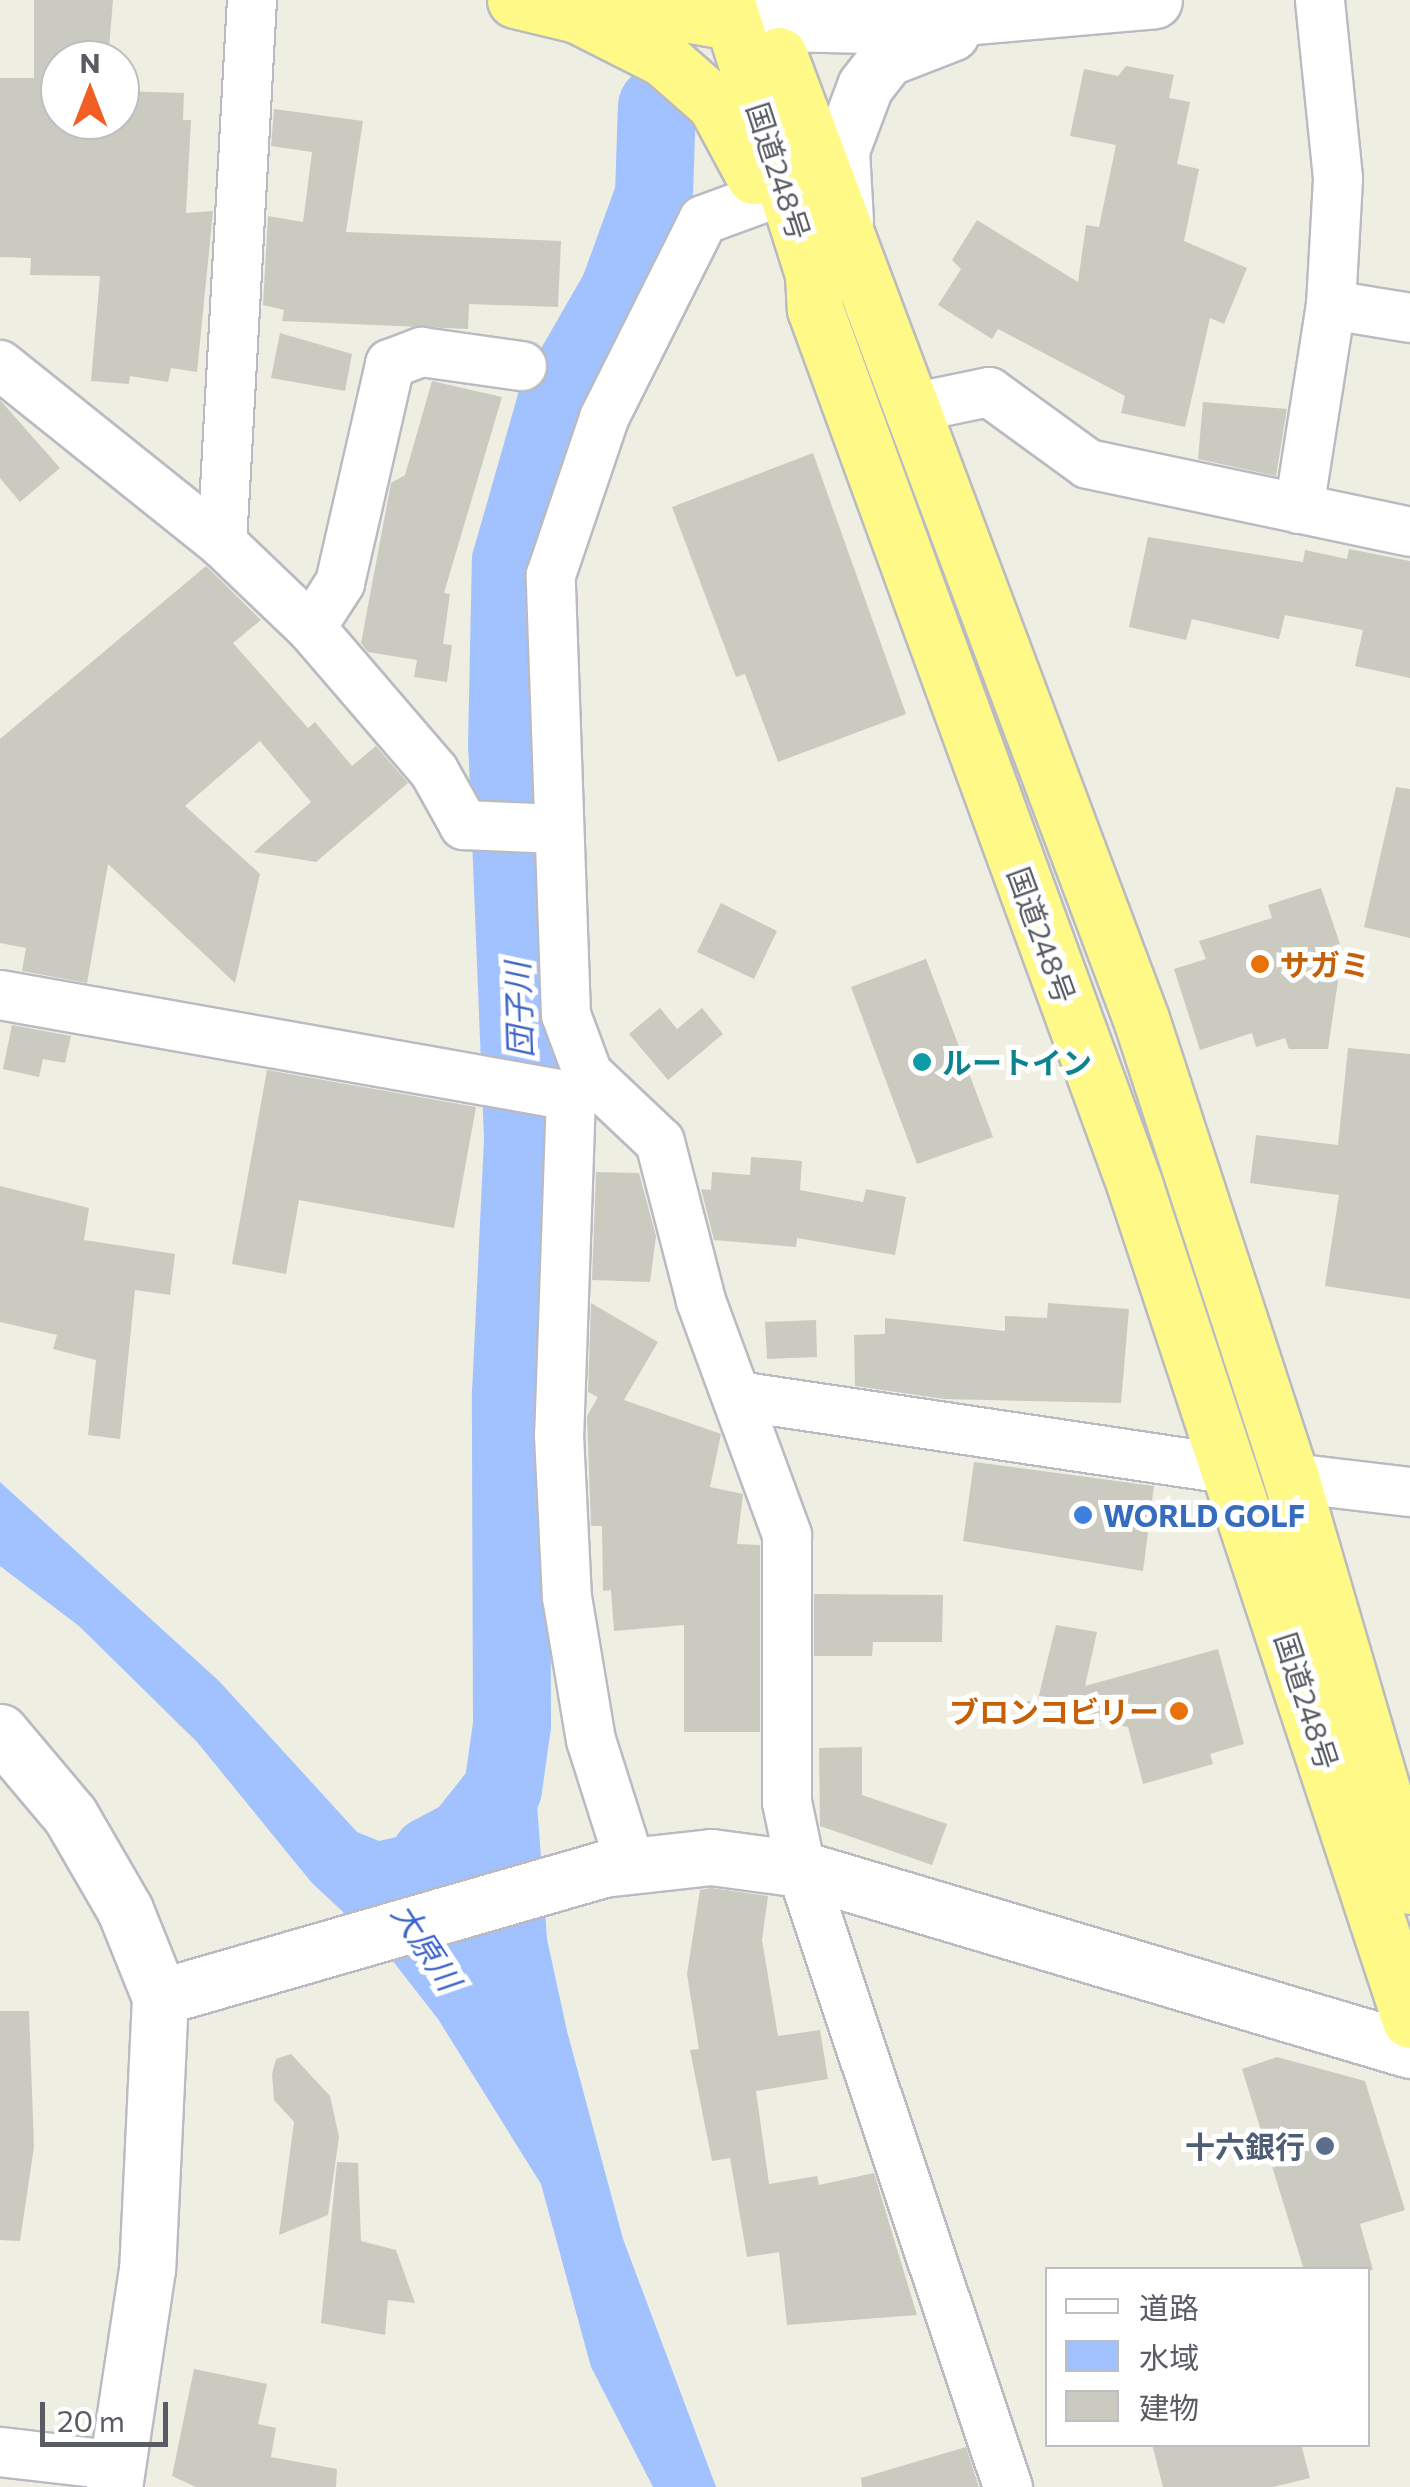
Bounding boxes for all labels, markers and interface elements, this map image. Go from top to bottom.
north arrow [40,40,140,140]
text: N [80,45,101,79]
street label: 国道248号 [740,98,818,244]
street label: 国道248号 [1001,862,1083,1008]
place label: サガミ [1280,946,1370,982]
marker: サガミ [1249,953,1271,975]
water label: 団子川 [497,961,539,1059]
place label: ルートイン [942,1044,1092,1080]
marker: ルートイン [911,1051,933,1073]
place label: WORLD GOLF [1103,1497,1305,1533]
marker: WORLD GOLF [1072,1504,1094,1526]
street label: 国道248号 [1268,1628,1346,1774]
place label: ブロンコビリー [949,1693,1159,1729]
marker: ブロンコビリー [1168,1700,1190,1722]
water label: 大原川 [385,1895,469,1997]
place label: 十六銀行 [1185,2128,1305,2164]
marker: 十六銀行 [1314,2135,1336,2157]
legend [1045,2267,1370,2447]
text: 道路 [1139,2288,1199,2325]
text: 水域 [1139,2338,1199,2375]
scale bar [45,2382,172,2444]
text: 建物 [1139,2388,1199,2425]
text: 20 m [57,2401,125,2438]

